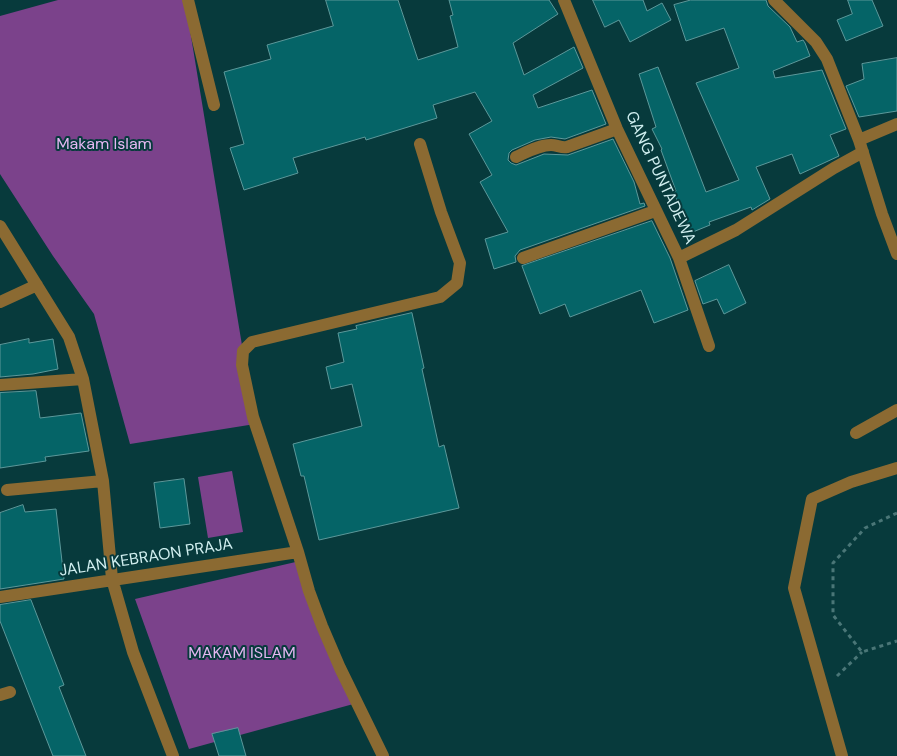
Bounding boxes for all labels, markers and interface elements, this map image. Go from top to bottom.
street label: GANG PUNTADEWA [621,109,699,247]
park label: Makam Islam [56,135,152,155]
street label: JALAN KEBRAON PRAJA [58,535,234,581]
park label: MAKAM ISLAM [188,644,296,664]

